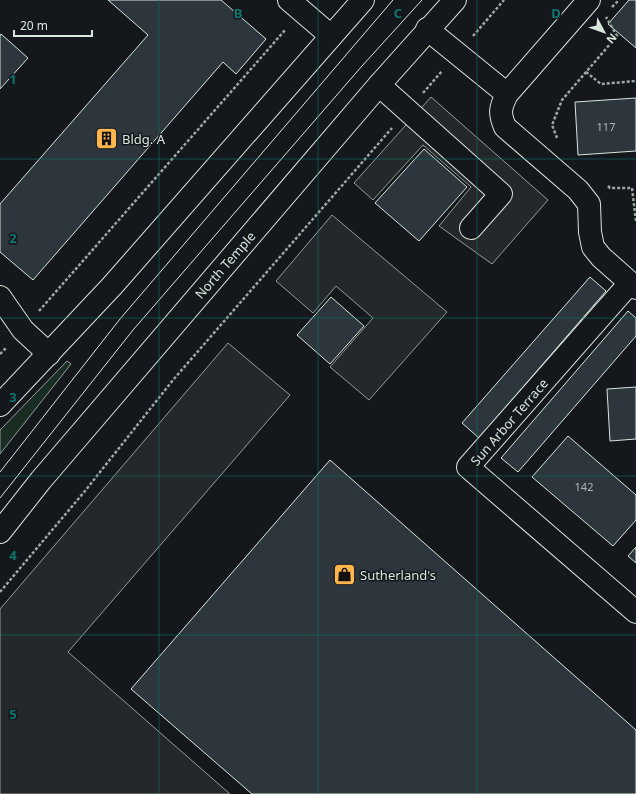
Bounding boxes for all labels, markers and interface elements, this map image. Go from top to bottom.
text: B [234,4,242,22]
text: C [394,4,402,22]
text: D [551,4,561,22]
scale bar [14,12,92,38]
north arrow [584,12,624,52]
text: 20 m [20,17,48,34]
text: N [603,31,621,47]
text: 1 [9,70,17,88]
house number: 117 [597,119,615,134]
building icon: Bldg. A [93,126,119,152]
place label: Bldg. A [122,130,166,148]
street label: North Temple [191,228,259,302]
text: 2 [9,229,17,247]
street label: Sun Arbor Terrace [466,375,552,469]
text: 3 [9,388,17,406]
house number: 142 [575,479,593,494]
text: 4 [9,546,17,564]
shop icon: Sutherland's [332,562,358,588]
place label: Sutherland's [360,566,436,584]
text: 5 [9,705,17,723]

